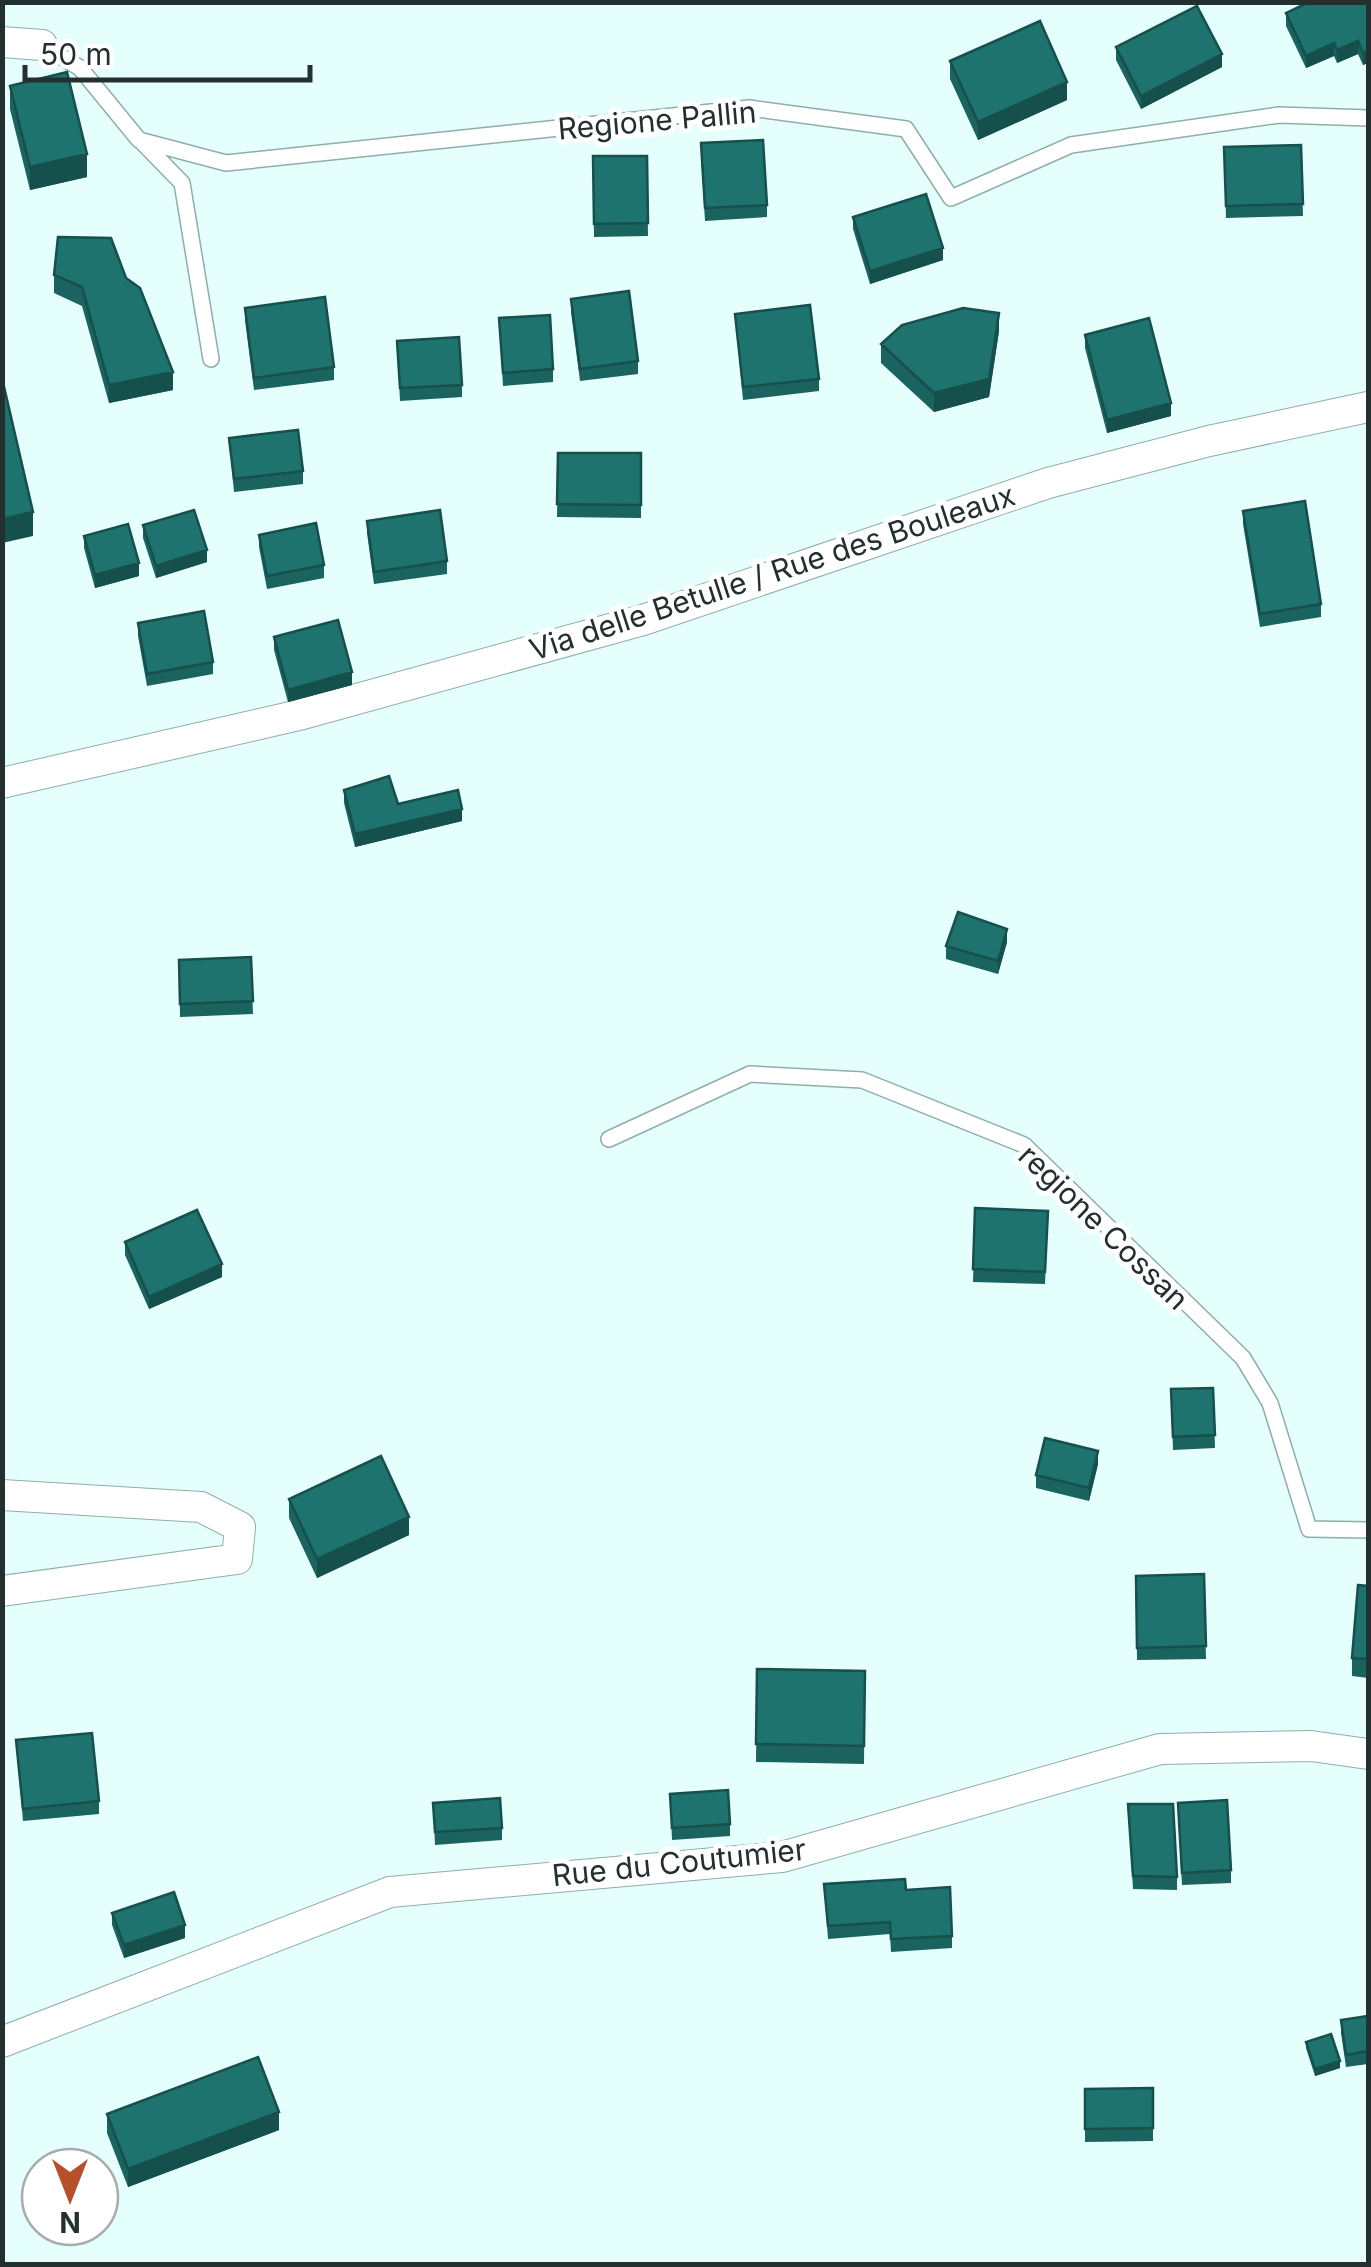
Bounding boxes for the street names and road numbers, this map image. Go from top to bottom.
street label: Regione Pallin [556,93,758,147]
street label: Via delle Betulle / Rue des Bouleaux [525,476,1019,668]
street label: regione Cossan [1012,1137,1196,1317]
street label: Rue du Coutumier [550,1831,808,1893]

